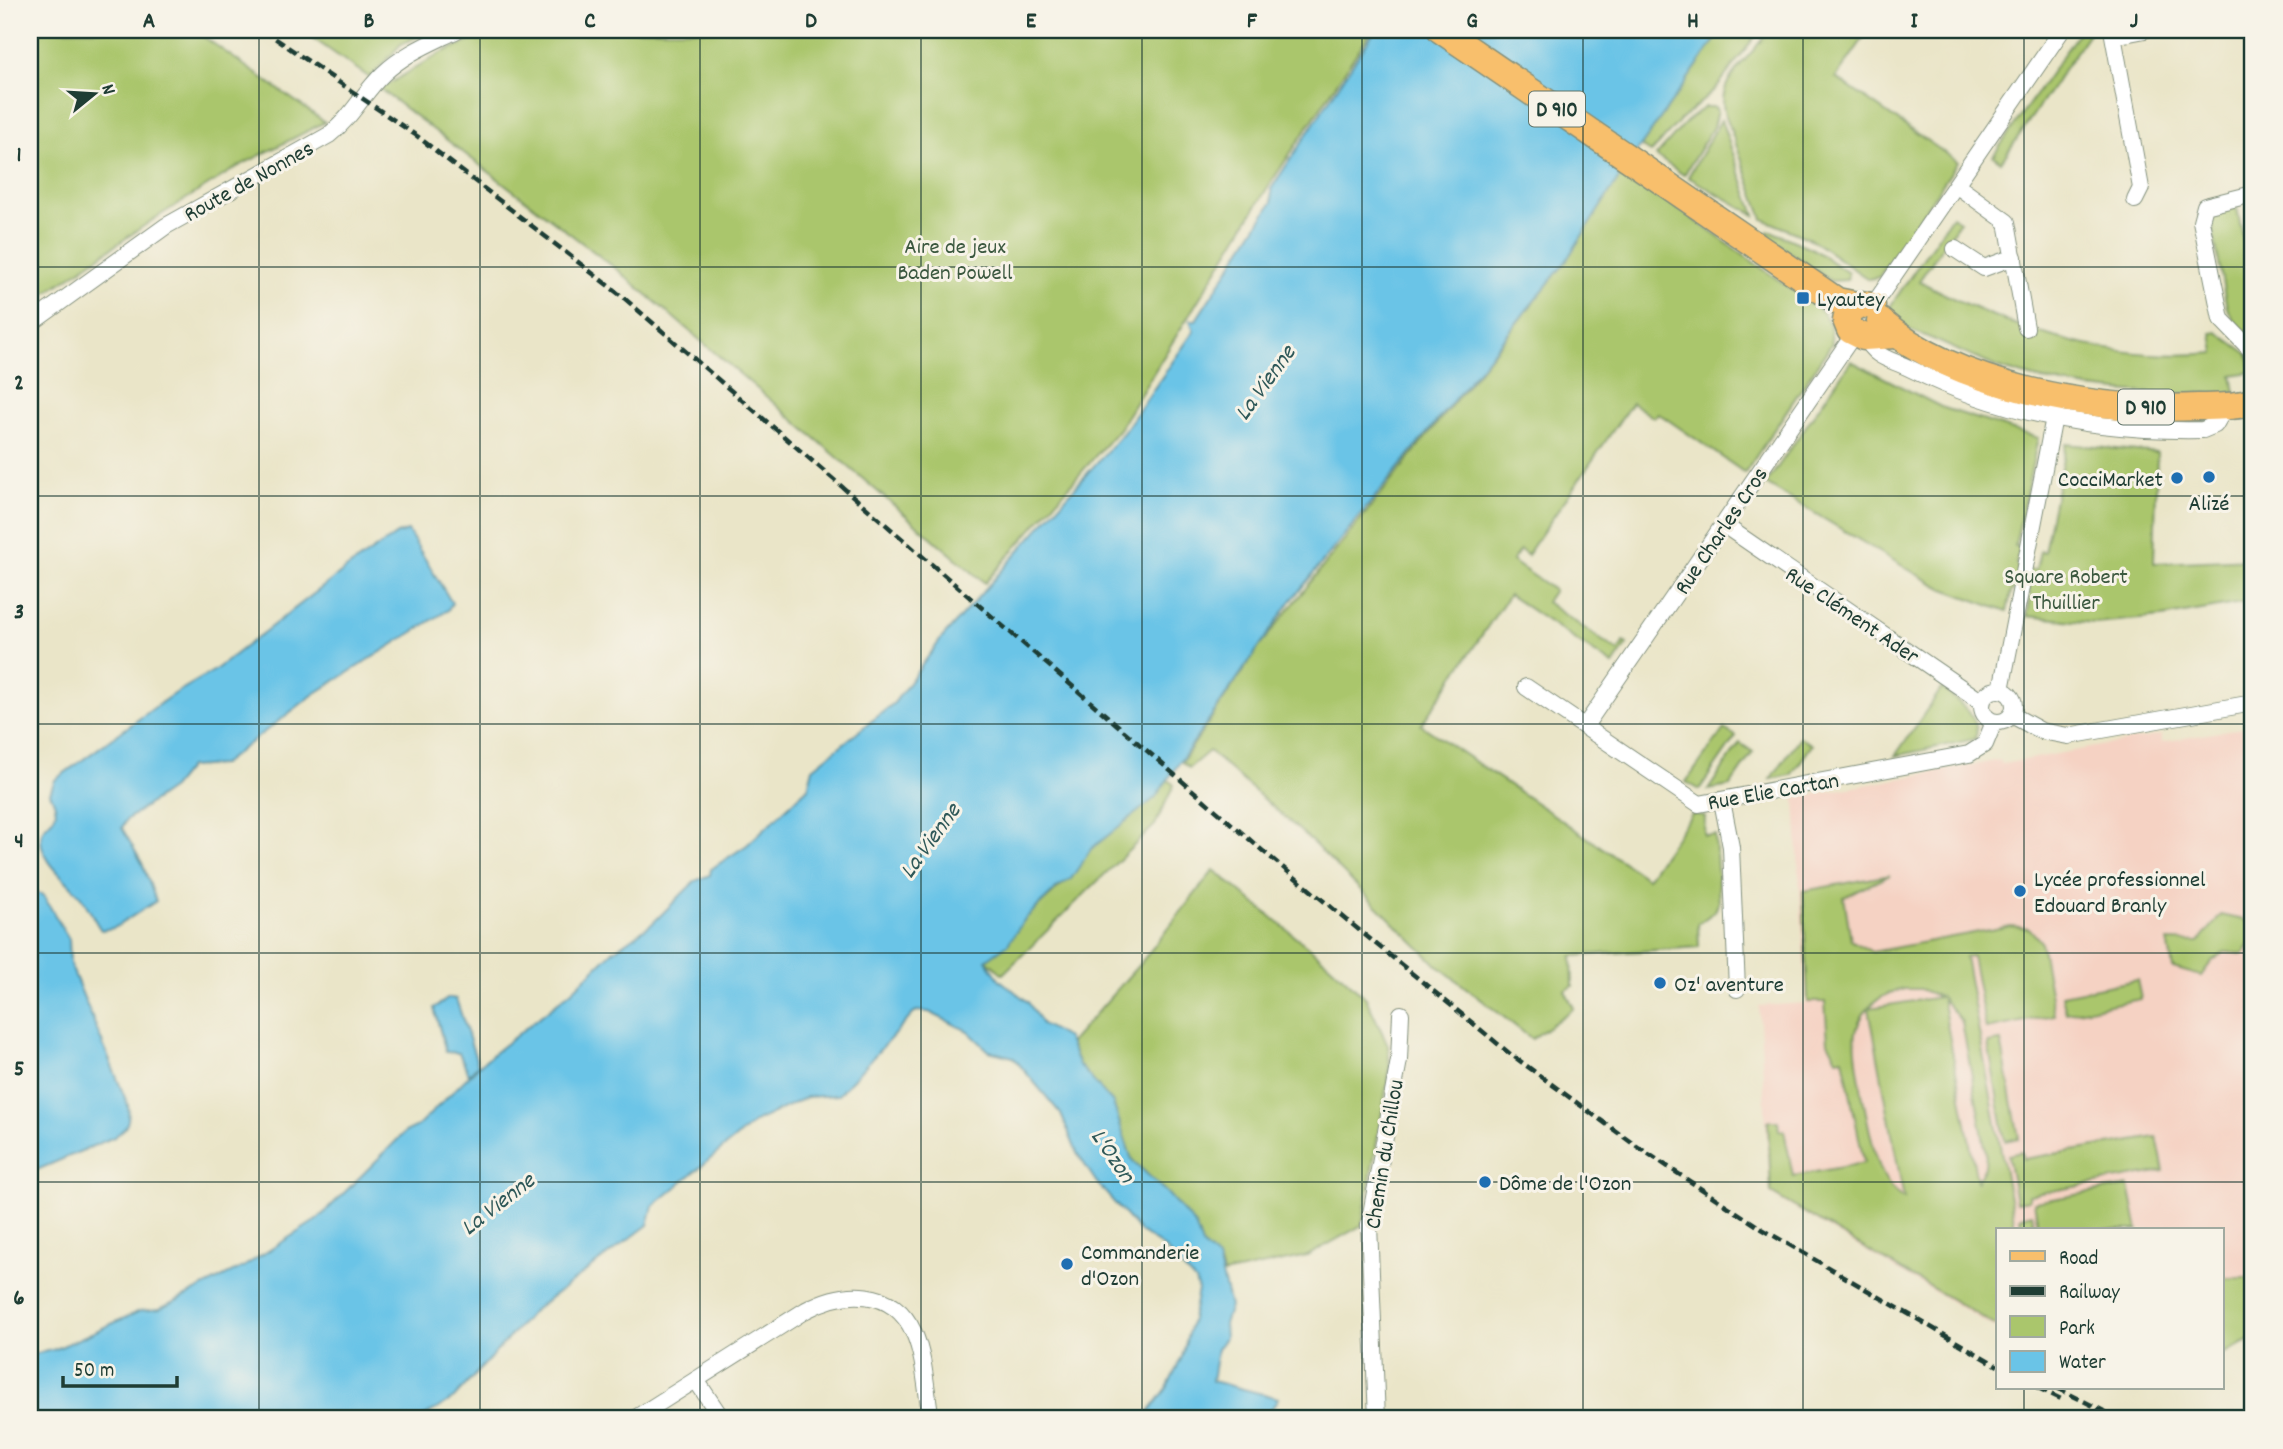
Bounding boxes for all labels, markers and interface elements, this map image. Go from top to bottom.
text: A [143,6,155,39]
text: B [364,6,375,39]
text: C [584,6,596,39]
text: D [805,6,817,39]
text: E [1026,6,1037,39]
text: F [1247,6,1258,39]
text: G [1466,6,1478,39]
text: H [1687,6,1699,39]
text: I [1910,6,1918,39]
text: J [2130,6,2138,39]
north arrow [60,60,130,130]
text: N [93,81,121,98]
road number: D 910 [1529,92,1585,126]
street label: Route de Nonnes [179,134,321,232]
text: 1 [16,140,22,173]
park label: Aire de jeux Baden Powell [897,232,1013,291]
place label: Lyautey [1817,285,1885,318]
marker: Lyautey [1795,290,1811,306]
water label: La Vienne [1227,338,1306,428]
text: 2 [14,368,24,401]
road number: D 910 [2118,390,2174,424]
street label: Rue Charles Cros [1668,461,1778,603]
place label: CocciMarket [2058,465,2163,498]
marker: Alizé [2201,469,2217,485]
marker: CocciMarket [2169,470,2185,486]
place label: Alizé [2189,489,2230,522]
street label: Rue Clément Ader [1777,560,1925,674]
park label: Square Robert Thuillier [2004,562,2128,621]
text: 3 [14,597,24,630]
street label: Rue Elie Cartan [1705,766,1842,821]
water label: La Vienne [892,796,971,886]
text: 4 [14,826,24,859]
place label: Lycée professionnel Edouard Branly [2034,865,2206,924]
marker: Lycée professionnel Edouard Branly [2012,883,2028,899]
place label: Oz' aventure [1674,970,1784,1003]
marker: Oz' aventure [1652,975,1668,991]
text: 5 [14,1054,24,1087]
street label: Chemin du Chillou [1358,1077,1415,1232]
water label: L'Ozon [1081,1123,1143,1191]
water label: La Vienne [455,1165,544,1245]
place label: Dôme de l'Ozon [1499,1169,1631,1202]
marker: Dôme de l'Ozon [1477,1174,1493,1190]
legend [1996,1228,2224,1390]
place label: Commanderie d'Ozon [1081,1238,1199,1297]
text: Road [2059,1245,2098,1275]
marker: Commanderie d'Ozon [1059,1256,1075,1272]
text: Railway [2059,1279,2120,1309]
text: 6 [13,1283,25,1316]
text: Park [2059,1315,2095,1345]
scale bar [63,1344,177,1388]
text: Water [2059,1349,2106,1379]
text: 50 m [74,1357,114,1387]

